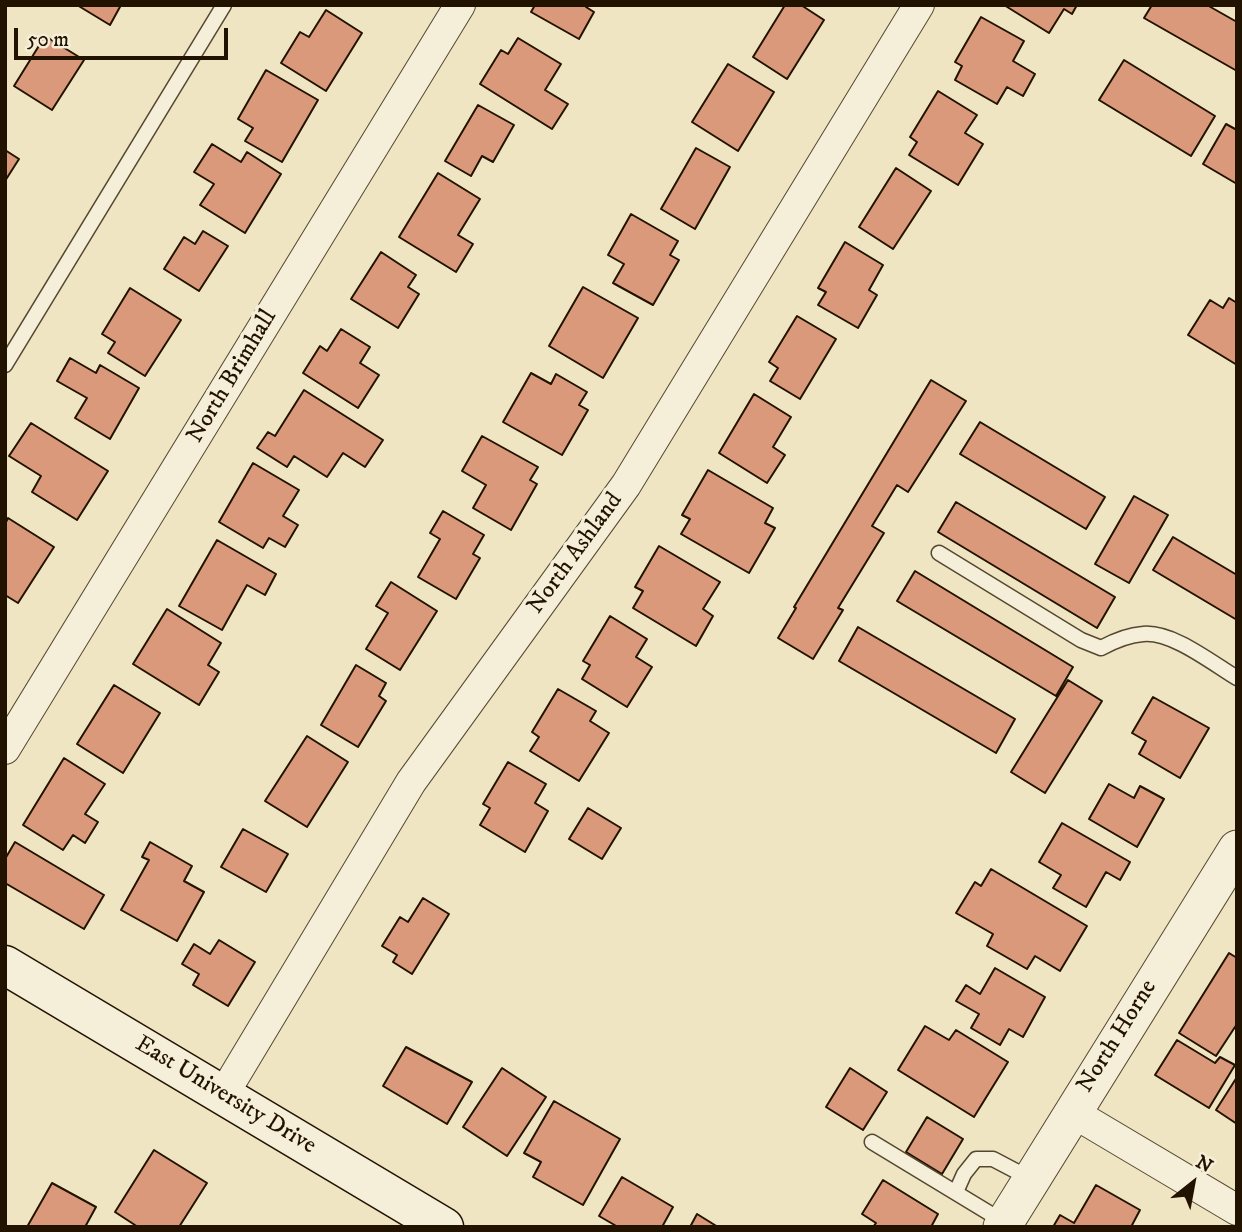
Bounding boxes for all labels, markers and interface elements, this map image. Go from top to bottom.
scale bar [18,14,231,58]
text: 50 m [27,27,69,53]
street label: North Brimhall [182,305,284,449]
street label: North Ashland [522,488,630,620]
street label: North Horne [1072,975,1164,1099]
street label: East University Drive [129,1031,321,1161]
north arrow [1158,1148,1228,1218]
text: N [1191,1151,1217,1178]

